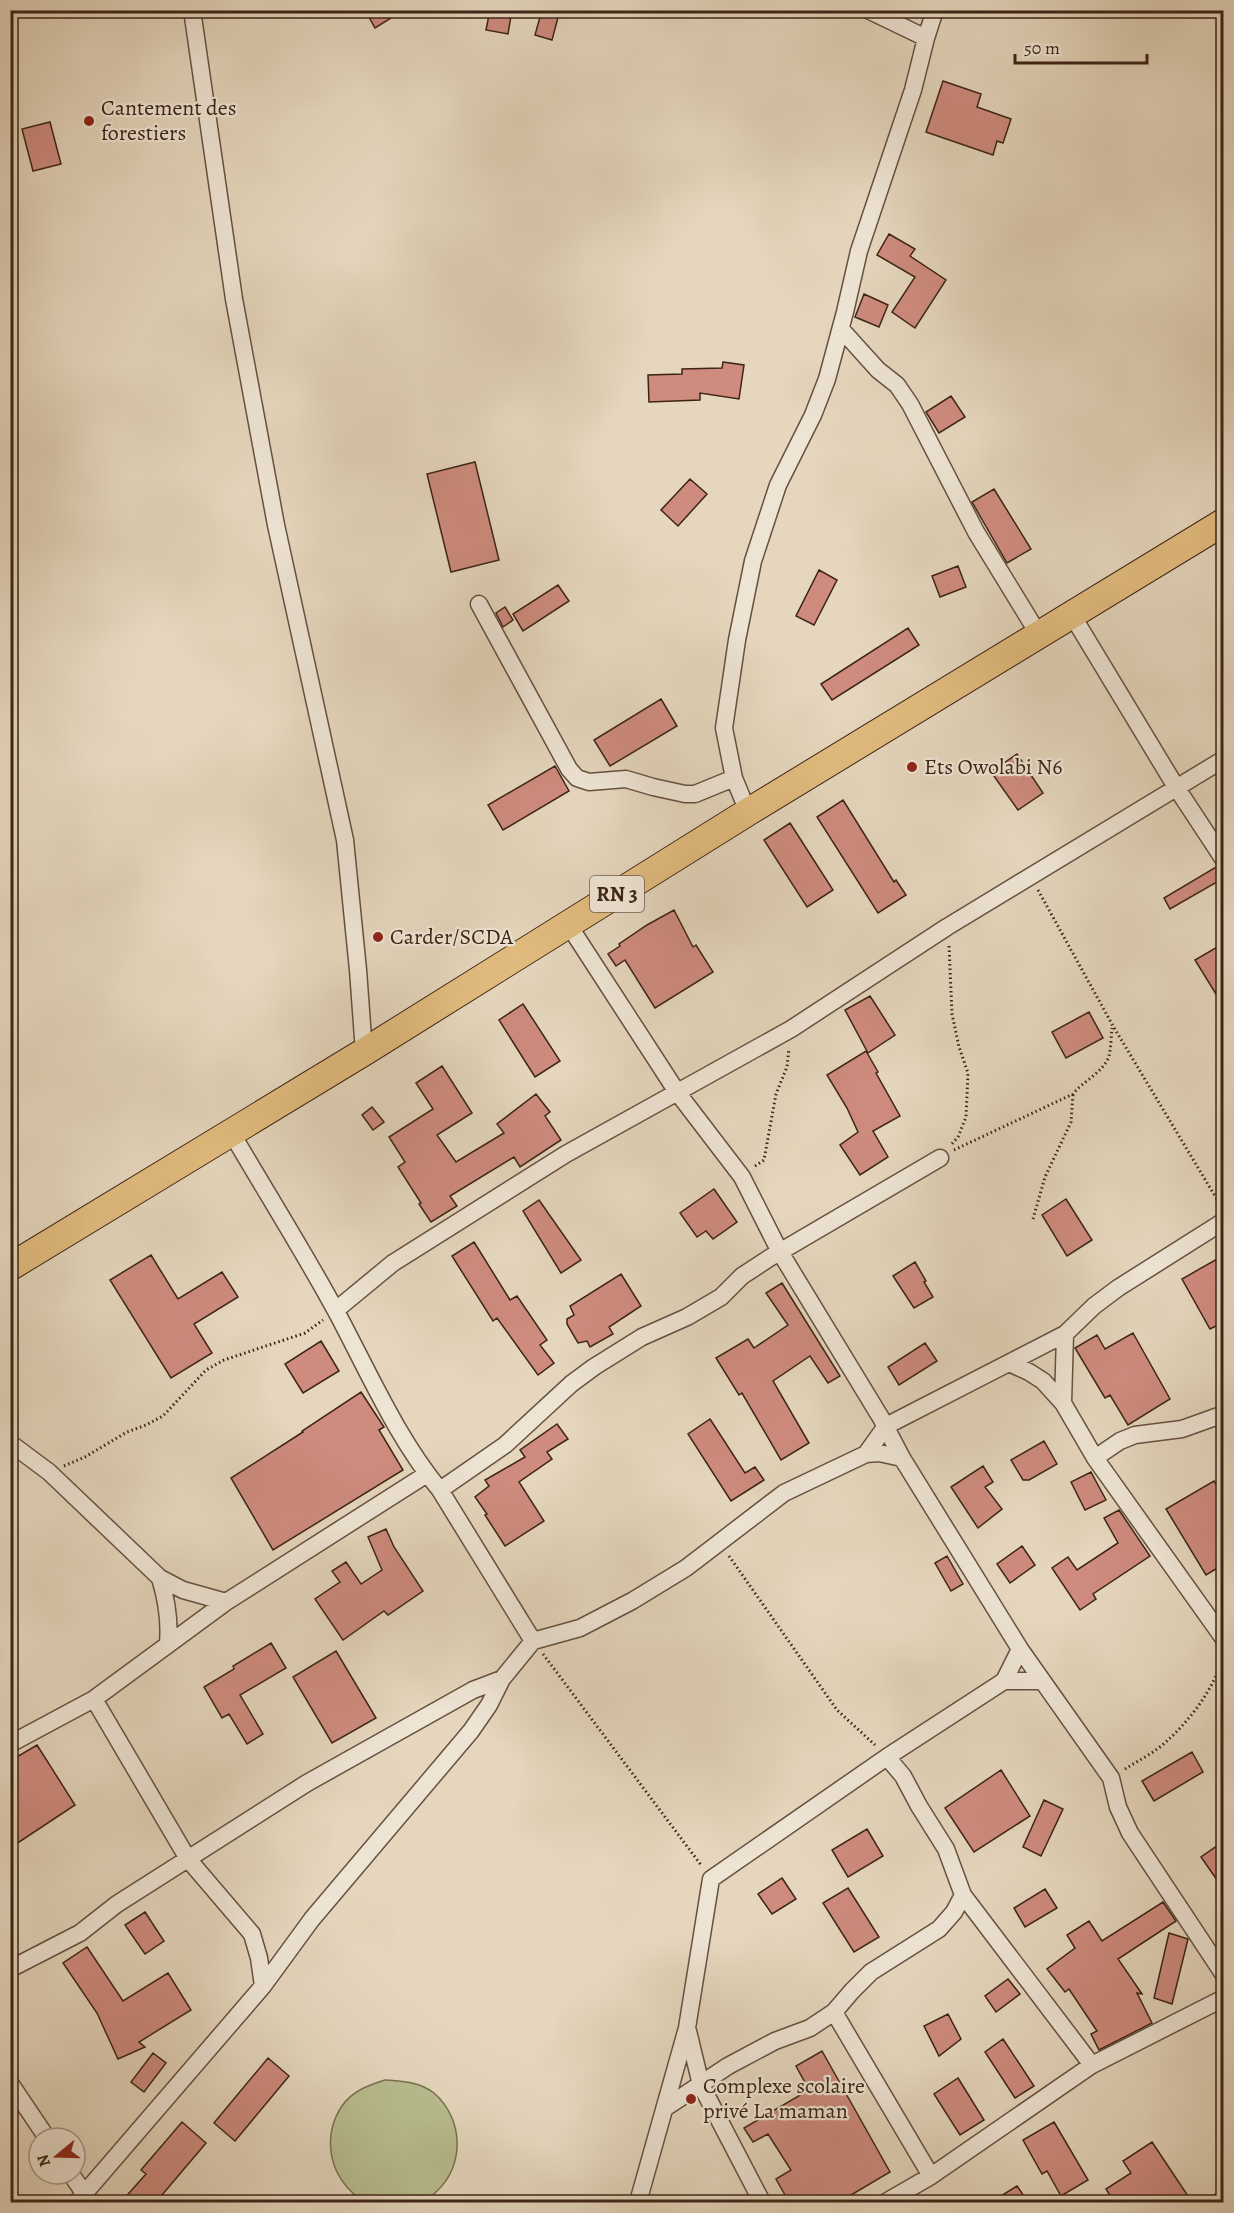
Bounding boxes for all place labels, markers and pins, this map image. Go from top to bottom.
place label: Cantement des forestiers [101,93,237,148]
marker: Cantement des forestiers [82,114,96,128]
place label: Ets Owolabi N6 [924,752,1062,782]
marker: Ets Owolabi N6 [905,760,919,774]
place label: Carder/SCDA [390,922,514,952]
marker: Carder/SCDA [371,930,385,944]
place label: Complexe scolaire privé La maman [703,2071,865,2126]
marker: Complexe scolaire privé La maman [684,2092,698,2106]

